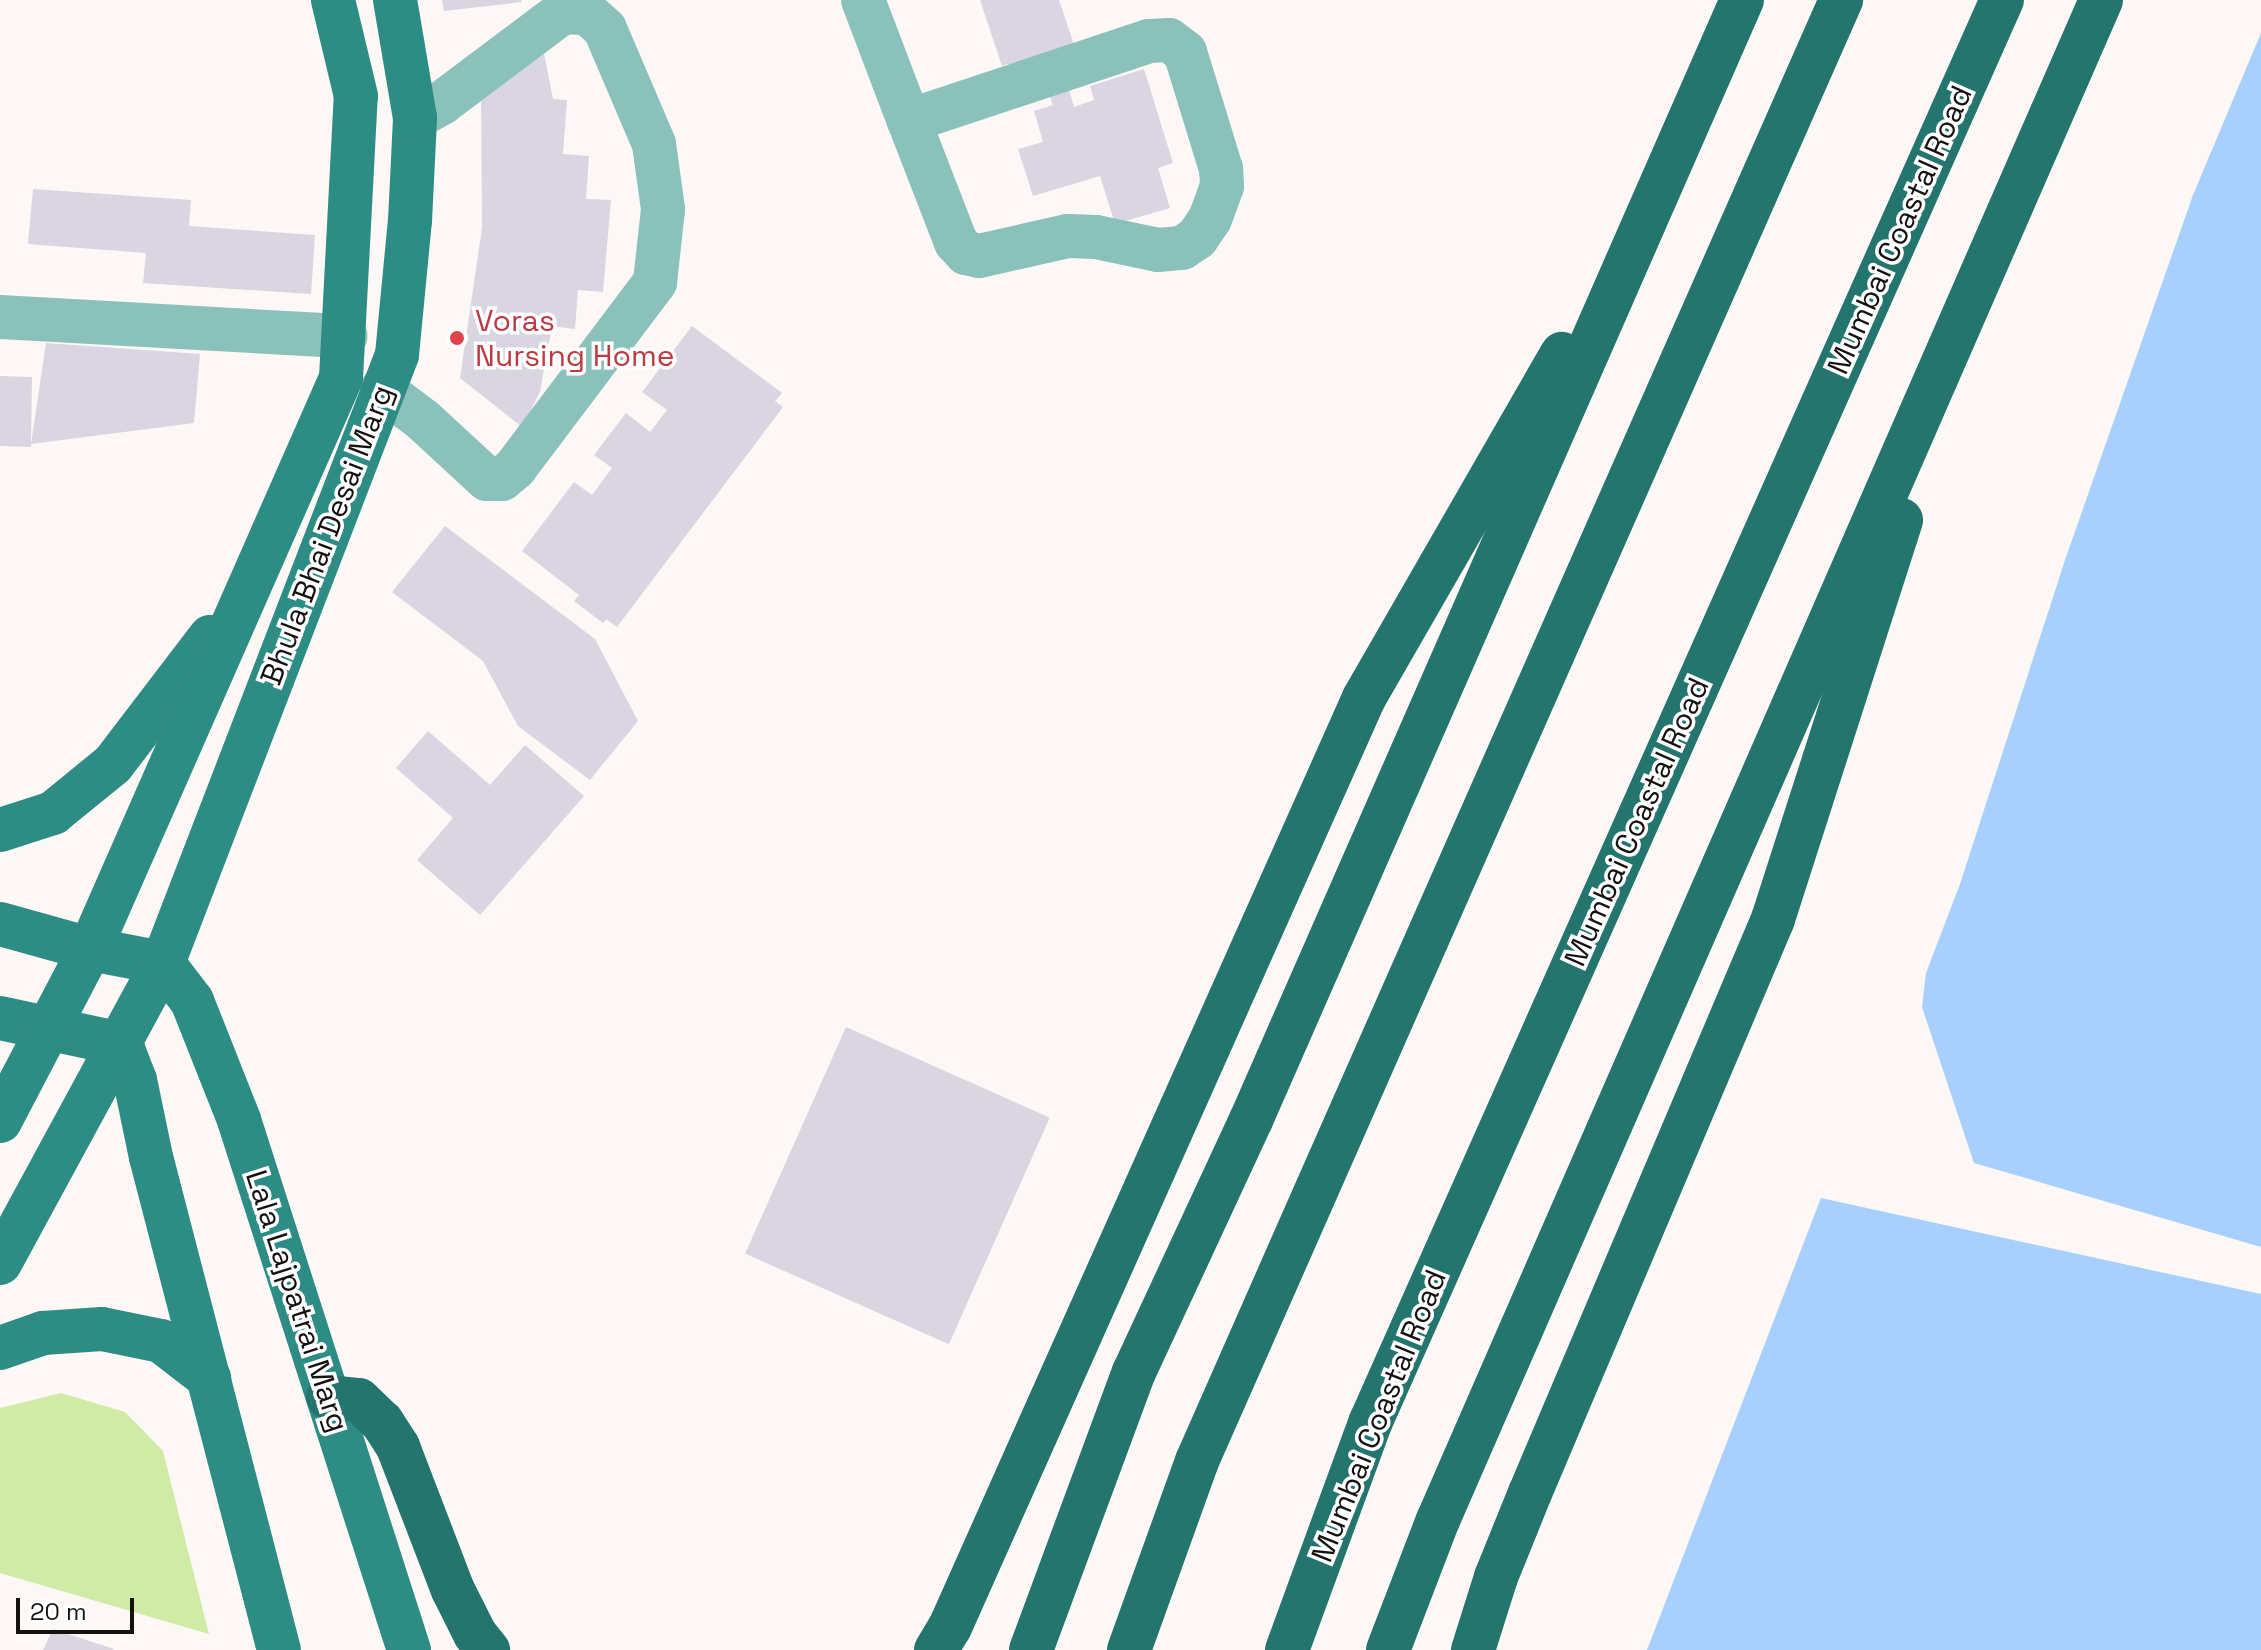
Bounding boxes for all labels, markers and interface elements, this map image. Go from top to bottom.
street label: Mumbai Coastal Road [1820,80,1980,380]
place label: Voras Nursing Home [475,303,675,374]
marker: Voras Nursing Home [446,327,468,349]
street label: Bhula Bhai Desai Marg [253,380,401,690]
street label: Mumbai Coastal Road [1557,672,1717,972]
street label: Lala Lajpatrai Marg [238,1166,356,1436]
street label: Mumbai Coastal Road [1304,1265,1454,1567]
scale bar [20,1582,138,1632]
text: 20 m [30,1596,87,1627]

